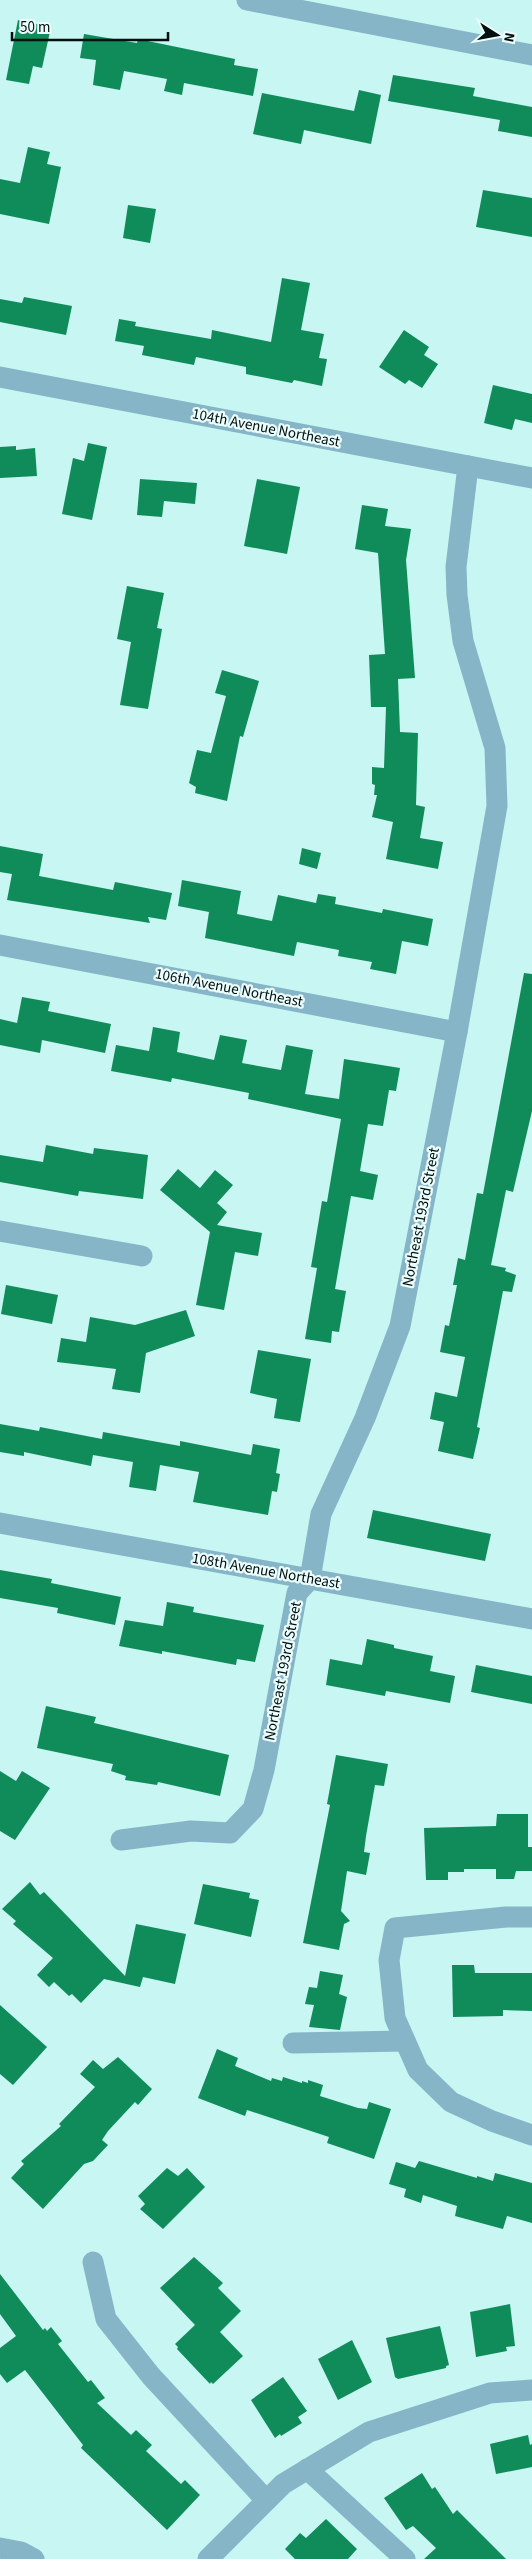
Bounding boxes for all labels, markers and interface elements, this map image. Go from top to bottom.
scale bar [12,10,169,42]
north arrow [472,10,522,60]
text: 50 m [20,17,50,38]
text: N [498,31,519,44]
street label: 104th Avenue Northeast [190,403,342,453]
street label: 106th Avenue Northeast [153,963,305,1013]
street label: Northeast 193rd Street [397,1146,445,1288]
street label: 108th Avenue Northeast [190,1548,342,1594]
street label: Northeast 193rd Street [259,1600,307,1742]

